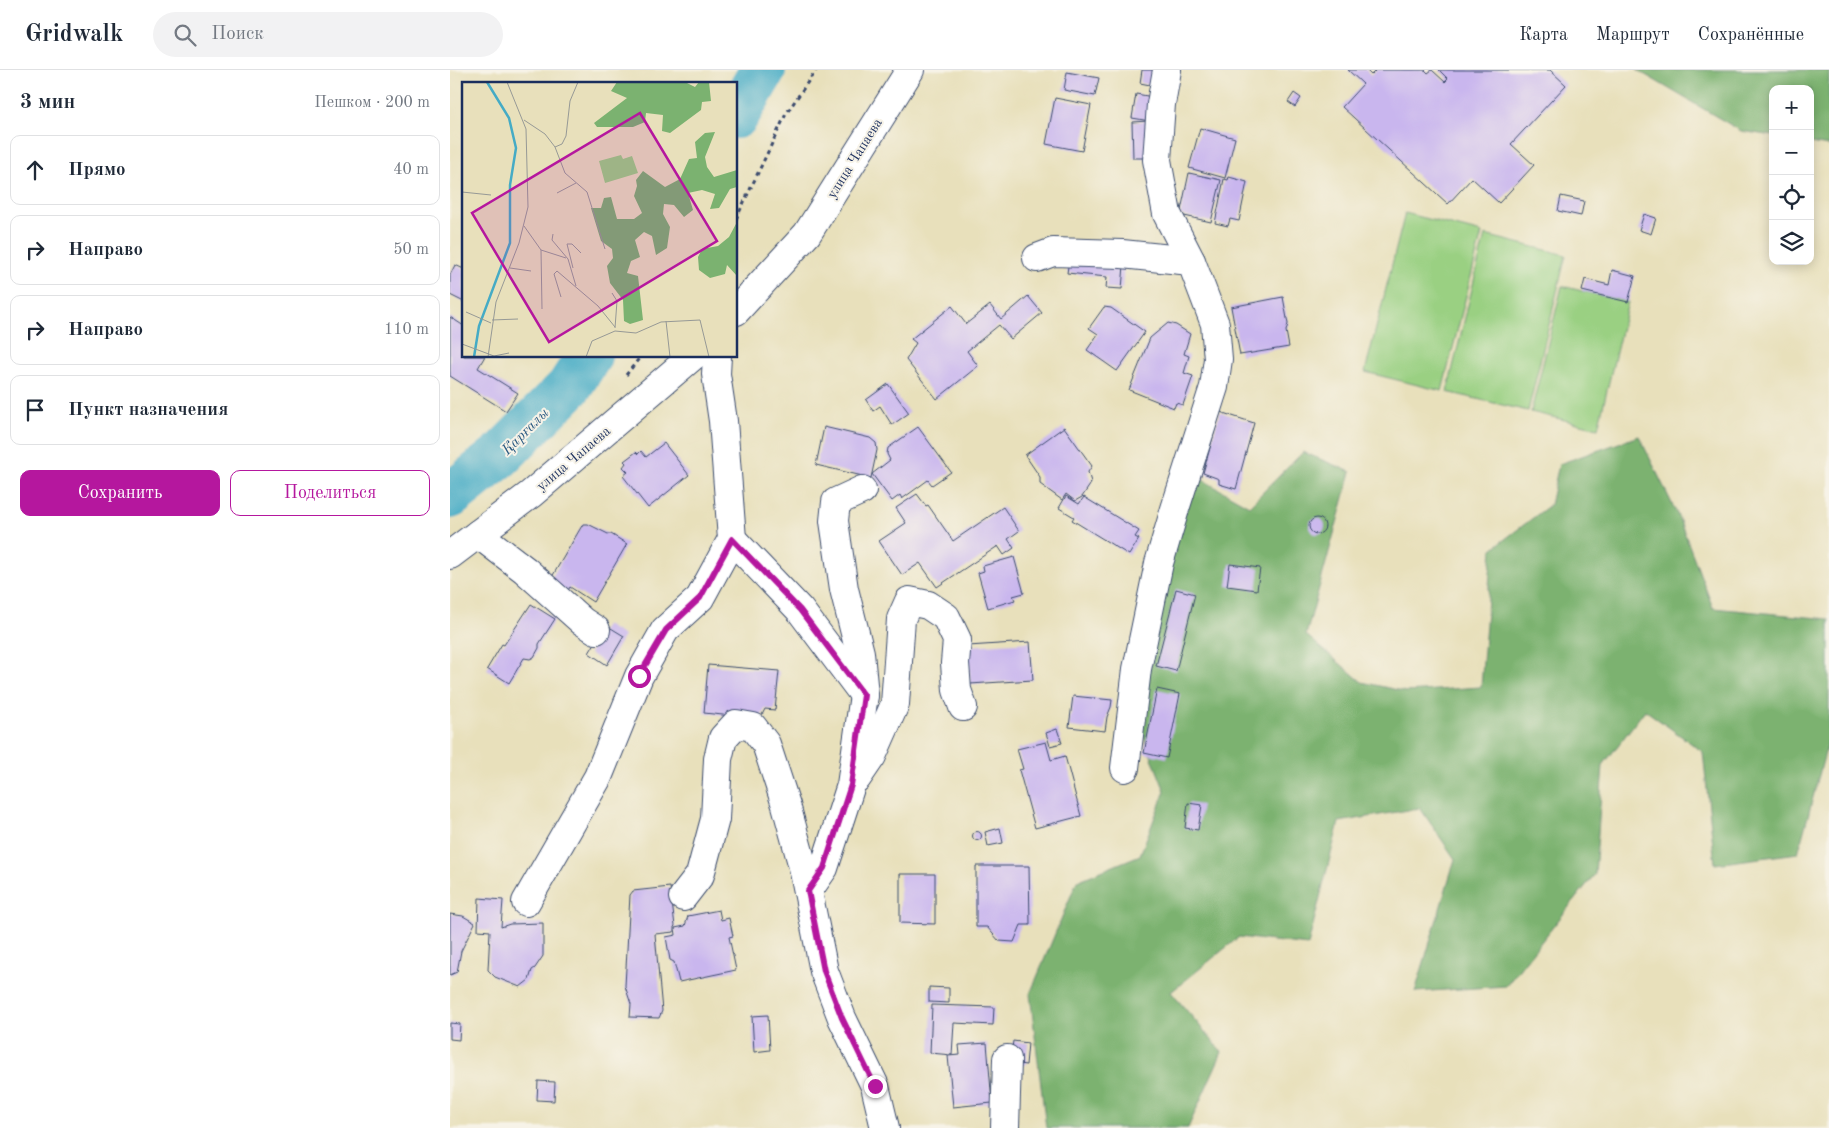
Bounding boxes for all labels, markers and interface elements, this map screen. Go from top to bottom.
search box [153,12,503,57]
icon: search [171,21,199,49]
text: Gridwalk [25,23,123,47]
text: Поиск [211,25,264,44]
text: Карта [1519,26,1568,44]
text: Маршрут [1596,26,1670,44]
text: Сохранённые [1698,26,1804,44]
inset map [462,82,738,358]
map controls [1769,85,1814,265]
button: + [1769,85,1814,130]
text: 3 мин [20,92,75,113]
text: Пешком · 200 m [314,95,430,111]
street label: улица Чапаева [825,116,885,201]
button: − [1769,130,1814,175]
icon: ahead [21,156,49,184]
text: Прямо [68,161,126,180]
text: 40 m [393,162,429,178]
button: locate [1769,175,1814,220]
button: layers [1769,220,1814,265]
icon: right [21,236,49,264]
text: Направо [68,241,143,260]
text: 50 m [393,242,429,258]
icon: right [21,316,49,344]
text: Направо [68,321,143,340]
text: 110 m [384,322,429,338]
icon: arrive [21,396,49,424]
text: Пункт назначения [68,401,228,420]
water label: Қарғалы [499,406,552,459]
street label: улица Чапаева [534,424,613,494]
button: Сохранить [20,470,220,516]
button: Поделиться [230,470,430,516]
route start [628,665,651,688]
route end [864,1075,887,1098]

